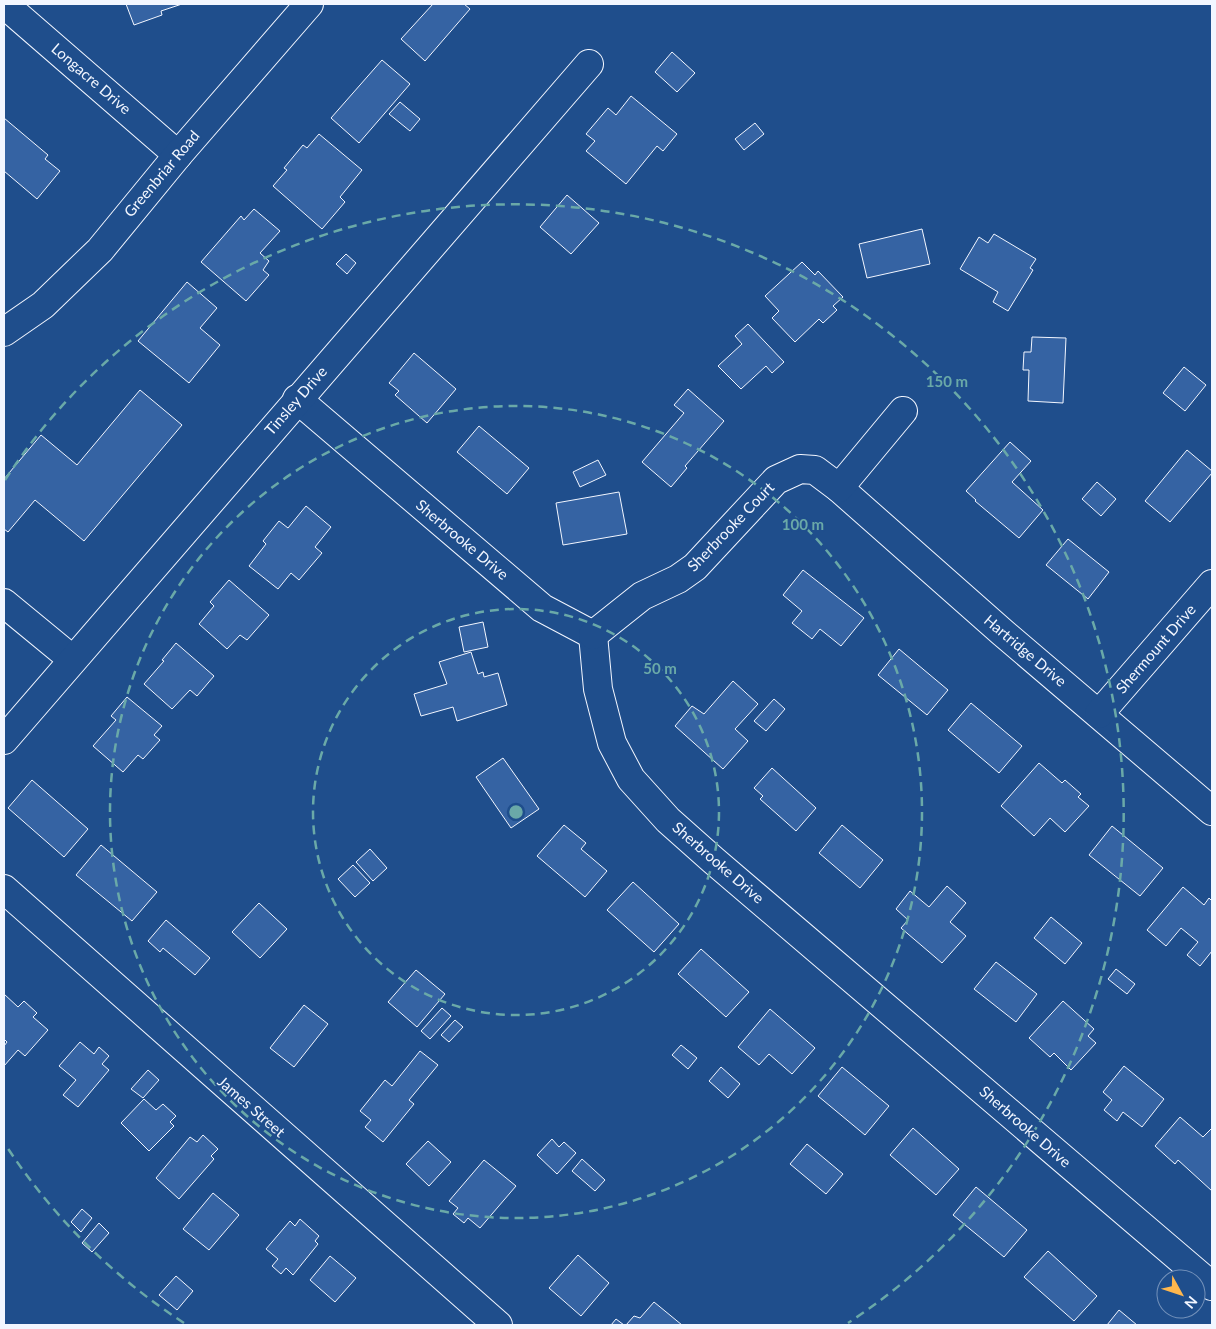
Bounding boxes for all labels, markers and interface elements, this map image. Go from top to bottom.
street label: Longacre Drive [48,39,135,118]
street label: Greenbriar Road [120,126,203,220]
street label: Tinsley Drive [260,362,330,439]
text: 150 m [926,372,968,390]
street label: Sherbrooke Court [683,478,778,575]
street label: Sherbrooke Drive [413,495,513,583]
text: 100 m [782,515,824,533]
street label: Shermount Drive [1112,600,1199,697]
street label: Hartridge Drive [981,610,1071,690]
text: 50 m [643,659,677,677]
centre of rings [507,803,525,821]
street label: Sherbrooke Drive [669,818,768,907]
street label: James Street [214,1072,290,1141]
street label: Sherbrooke Drive [976,1082,1075,1171]
north arrow [1156,1269,1206,1319]
text: N [1181,1293,1201,1312]

